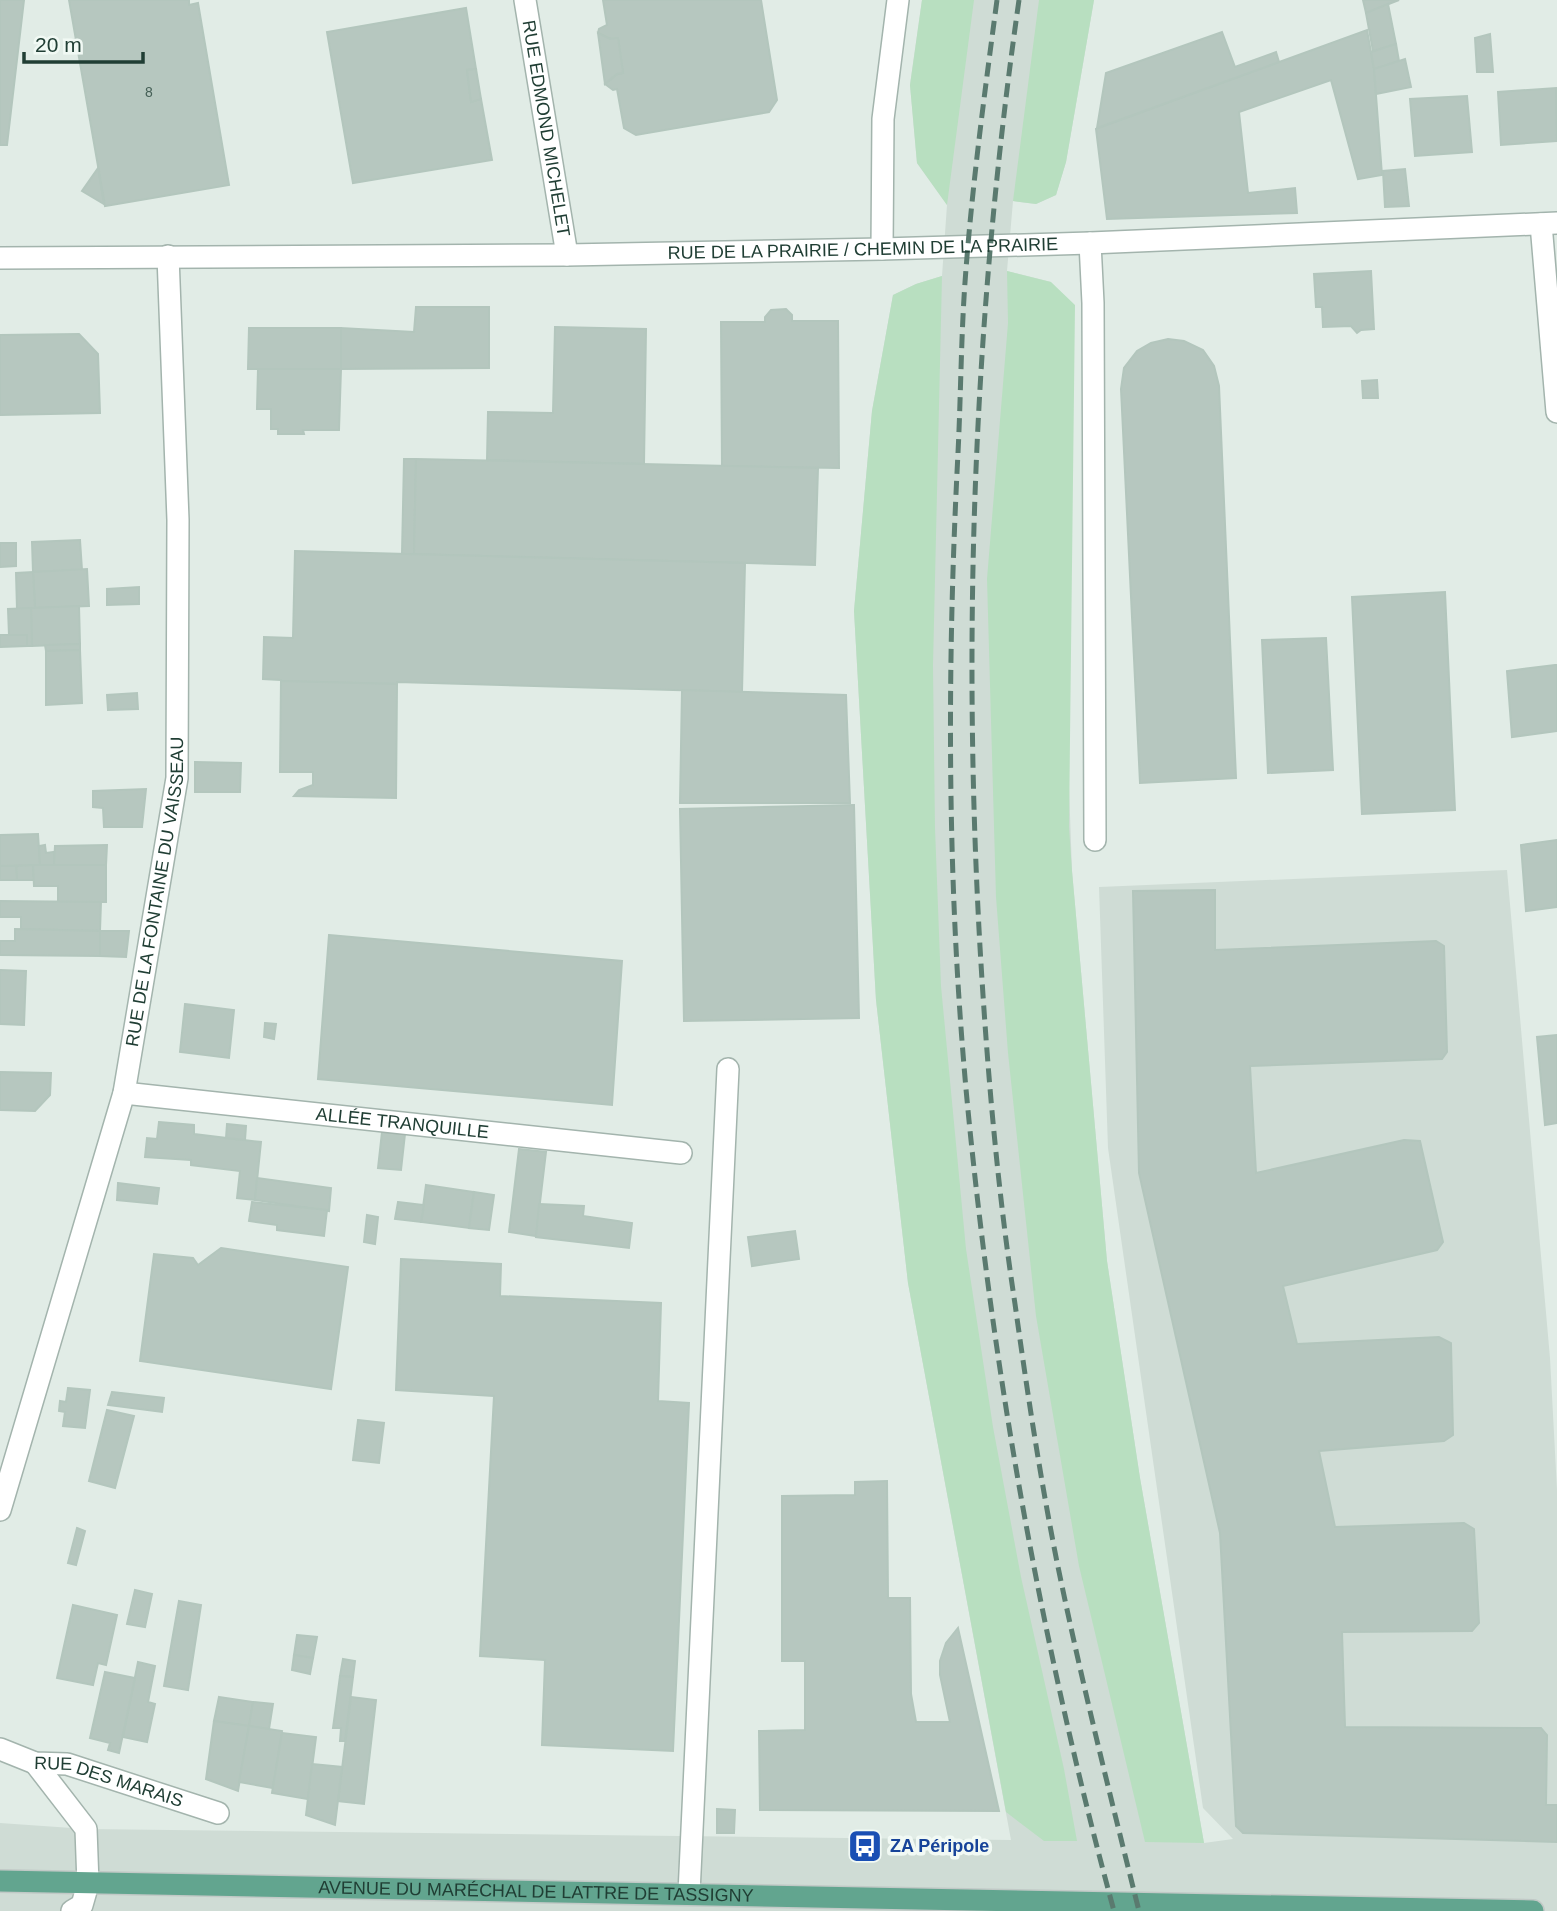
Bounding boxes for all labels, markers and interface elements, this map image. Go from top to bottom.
street label: RUE EDMOND MICHELET [518,19,574,238]
scale bar [24,21,144,65]
text: 20 m [35,33,82,56]
house number: 8 [145,84,153,100]
street label: RUE DE LA PRAIRIE / CHEMIN DE LA PRAIRIE [668,234,1058,263]
street label: RUE DE LA FONTAINE DU VAISSEAU [122,737,188,1048]
street label: ALLÉE TRANQUILLE [315,1104,490,1142]
street label: RUE DES MARAIS [34,1753,186,1811]
bus stop icon: ZA Péripole [846,1827,884,1865]
place label: ZA Péripole [890,1836,989,1856]
street label: AVENUE DU MARÉCHAL DE LATTRE DE TASSIGNY [318,1877,754,1906]

